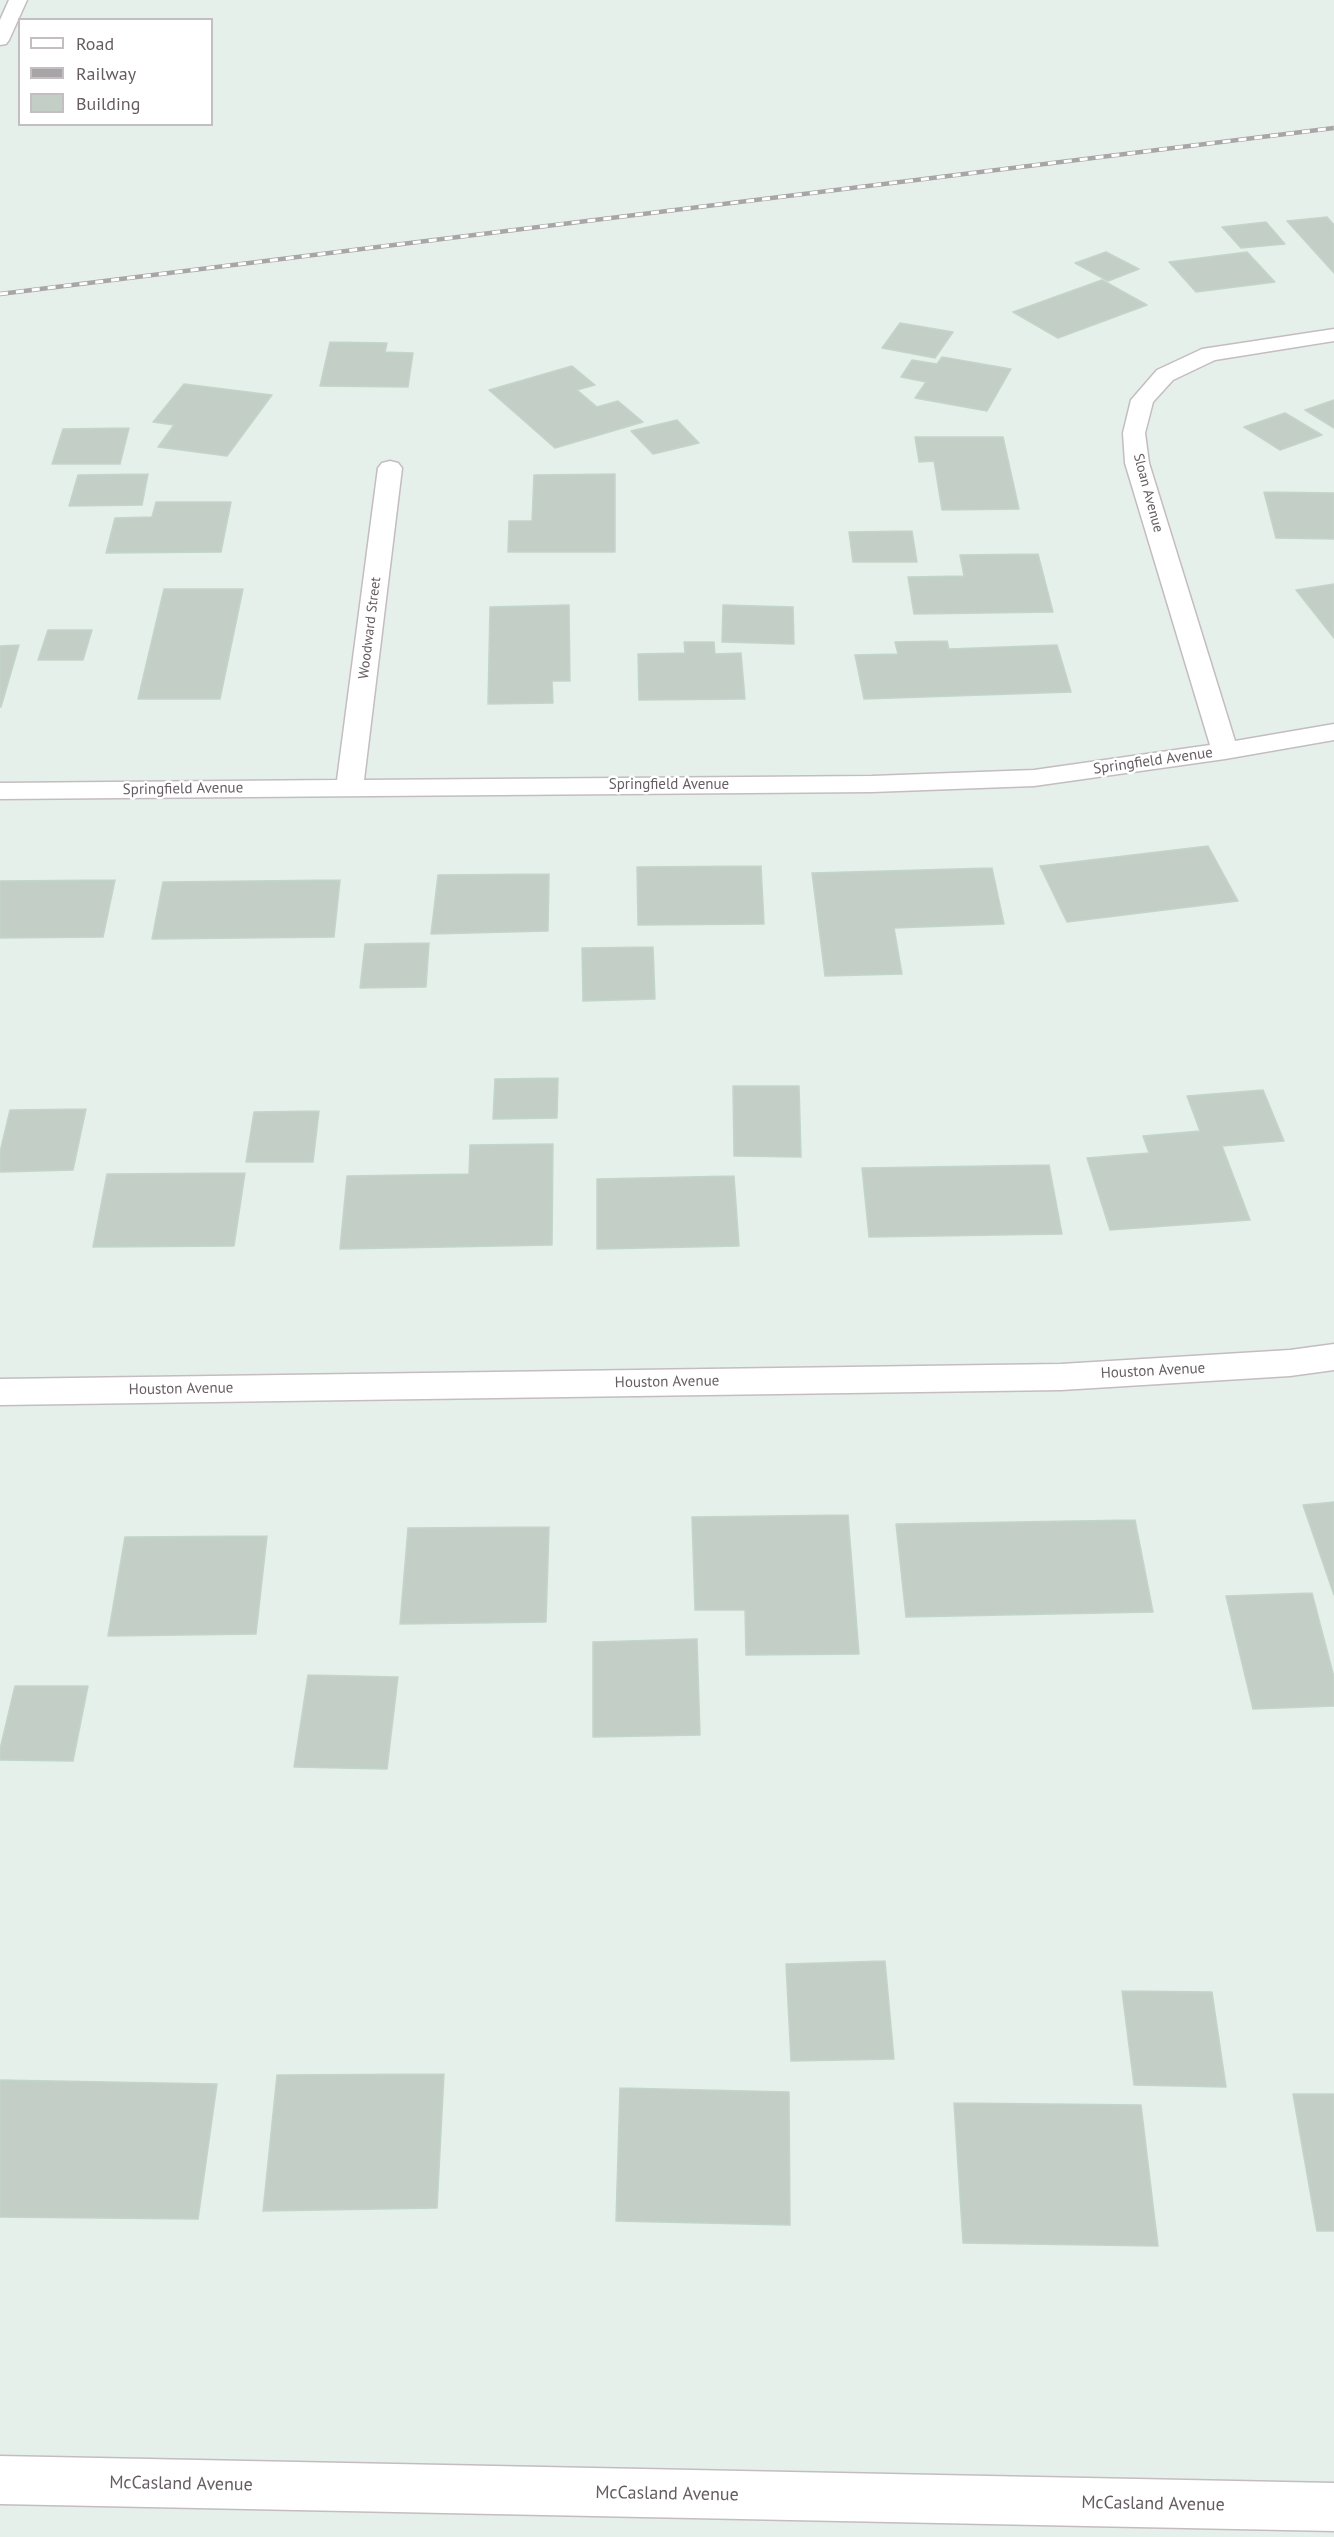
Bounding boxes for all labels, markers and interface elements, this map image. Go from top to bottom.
legend [18,18,213,126]
text: Road [76,32,114,55]
text: Railway [76,62,136,85]
text: Building [76,92,140,115]
street label: Sloan Avenue [1129,452,1167,534]
street label: Woodward Street [355,576,385,680]
street label: Springfield Avenue [1092,744,1214,778]
street label: Springfield Avenue [609,776,729,794]
street label: Springfield Avenue [123,779,243,799]
street label: Houston Avenue [1100,1359,1206,1383]
street label: Houston Avenue [615,1372,719,1392]
street label: Houston Avenue [129,1379,233,1399]
street label: McCasland Avenue [109,2472,253,2496]
street label: McCasland Avenue [595,2482,739,2506]
street label: McCasland Avenue [1081,2492,1225,2516]

